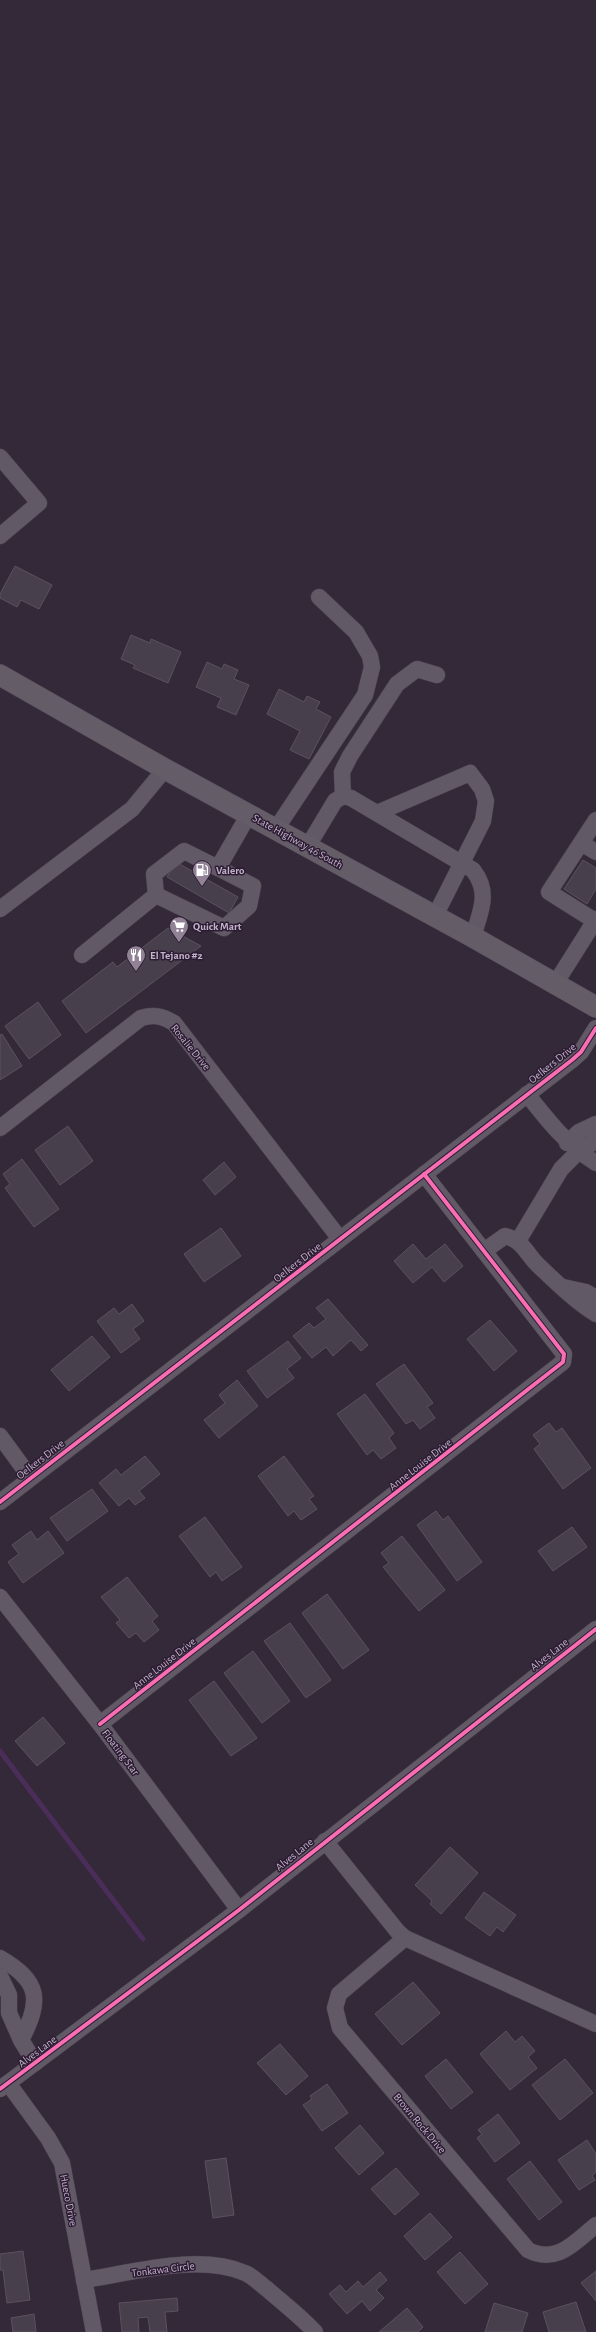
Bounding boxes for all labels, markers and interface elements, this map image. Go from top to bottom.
street label: State Highway 46 South [251,812,345,871]
fuel station icon: Valero [191,859,213,887]
place label: Valero [216,865,245,876]
supermarket icon: Quick Mart [168,915,190,943]
place label: Quick Mart [193,921,242,933]
restaurant icon: El Tejano #2 [125,944,147,972]
place label: El Tejano #2 [150,950,203,961]
street label: Rosalie Drive [169,1022,212,1072]
street label: Oelkers Drive [527,1041,578,1086]
street label: Oelkers Drive [271,1241,323,1284]
street label: Anne Louise Drive [387,1437,454,1492]
street label: Oelkers Drive [14,1438,66,1481]
street label: Anne Louise Drive [131,1636,198,1691]
street label: Alves Lane [528,1636,570,1673]
street label: Floating Star [100,1727,142,1778]
street label: Alves Lane [273,1836,315,1873]
street label: Alves Lane [16,2034,59,2069]
street label: Brown Rock Drive [391,2091,448,2155]
street label: Hueco Drive [58,2173,79,2227]
street label: Tonkawa Circle [131,2260,195,2279]

